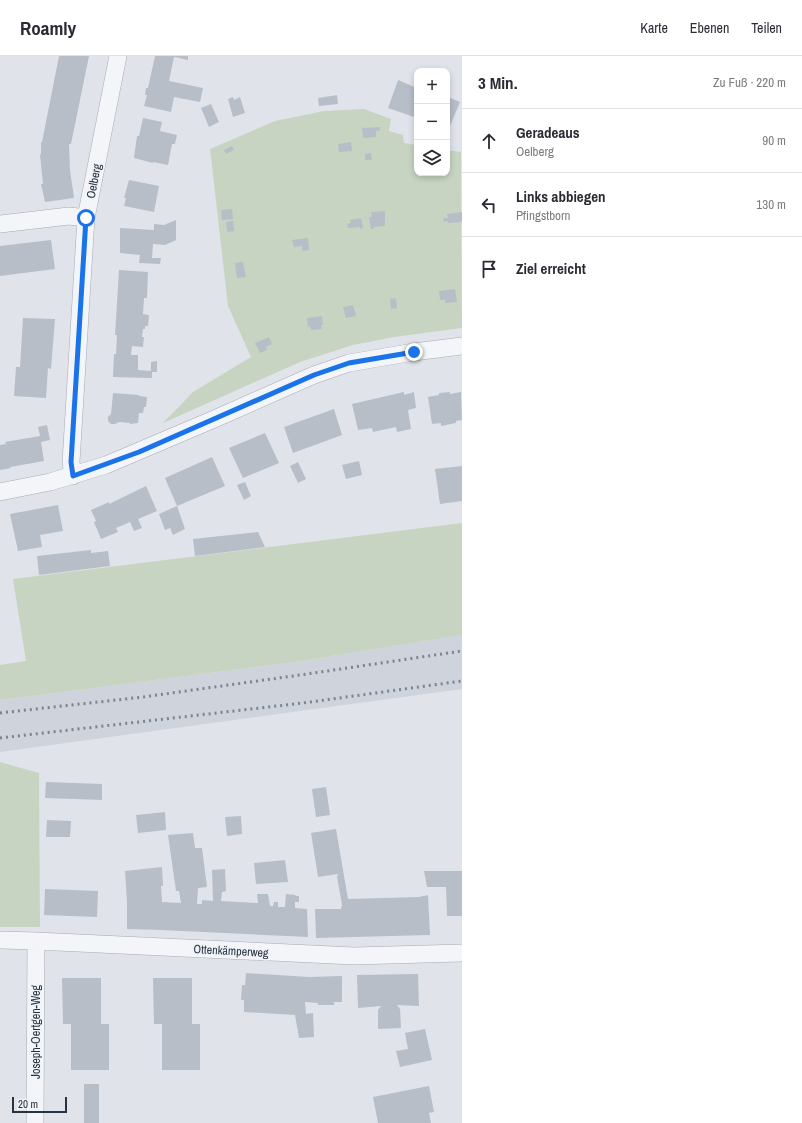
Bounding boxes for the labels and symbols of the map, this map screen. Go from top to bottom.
street label: Oelberg [83,162,105,200]
route start [77,209,95,227]
route end [405,343,423,361]
street label: Ottenkämperweg [193,941,269,961]
street label: Joseph-Oertgen-Weg [28,985,44,1079]
scale bar [12,1095,67,1114]

